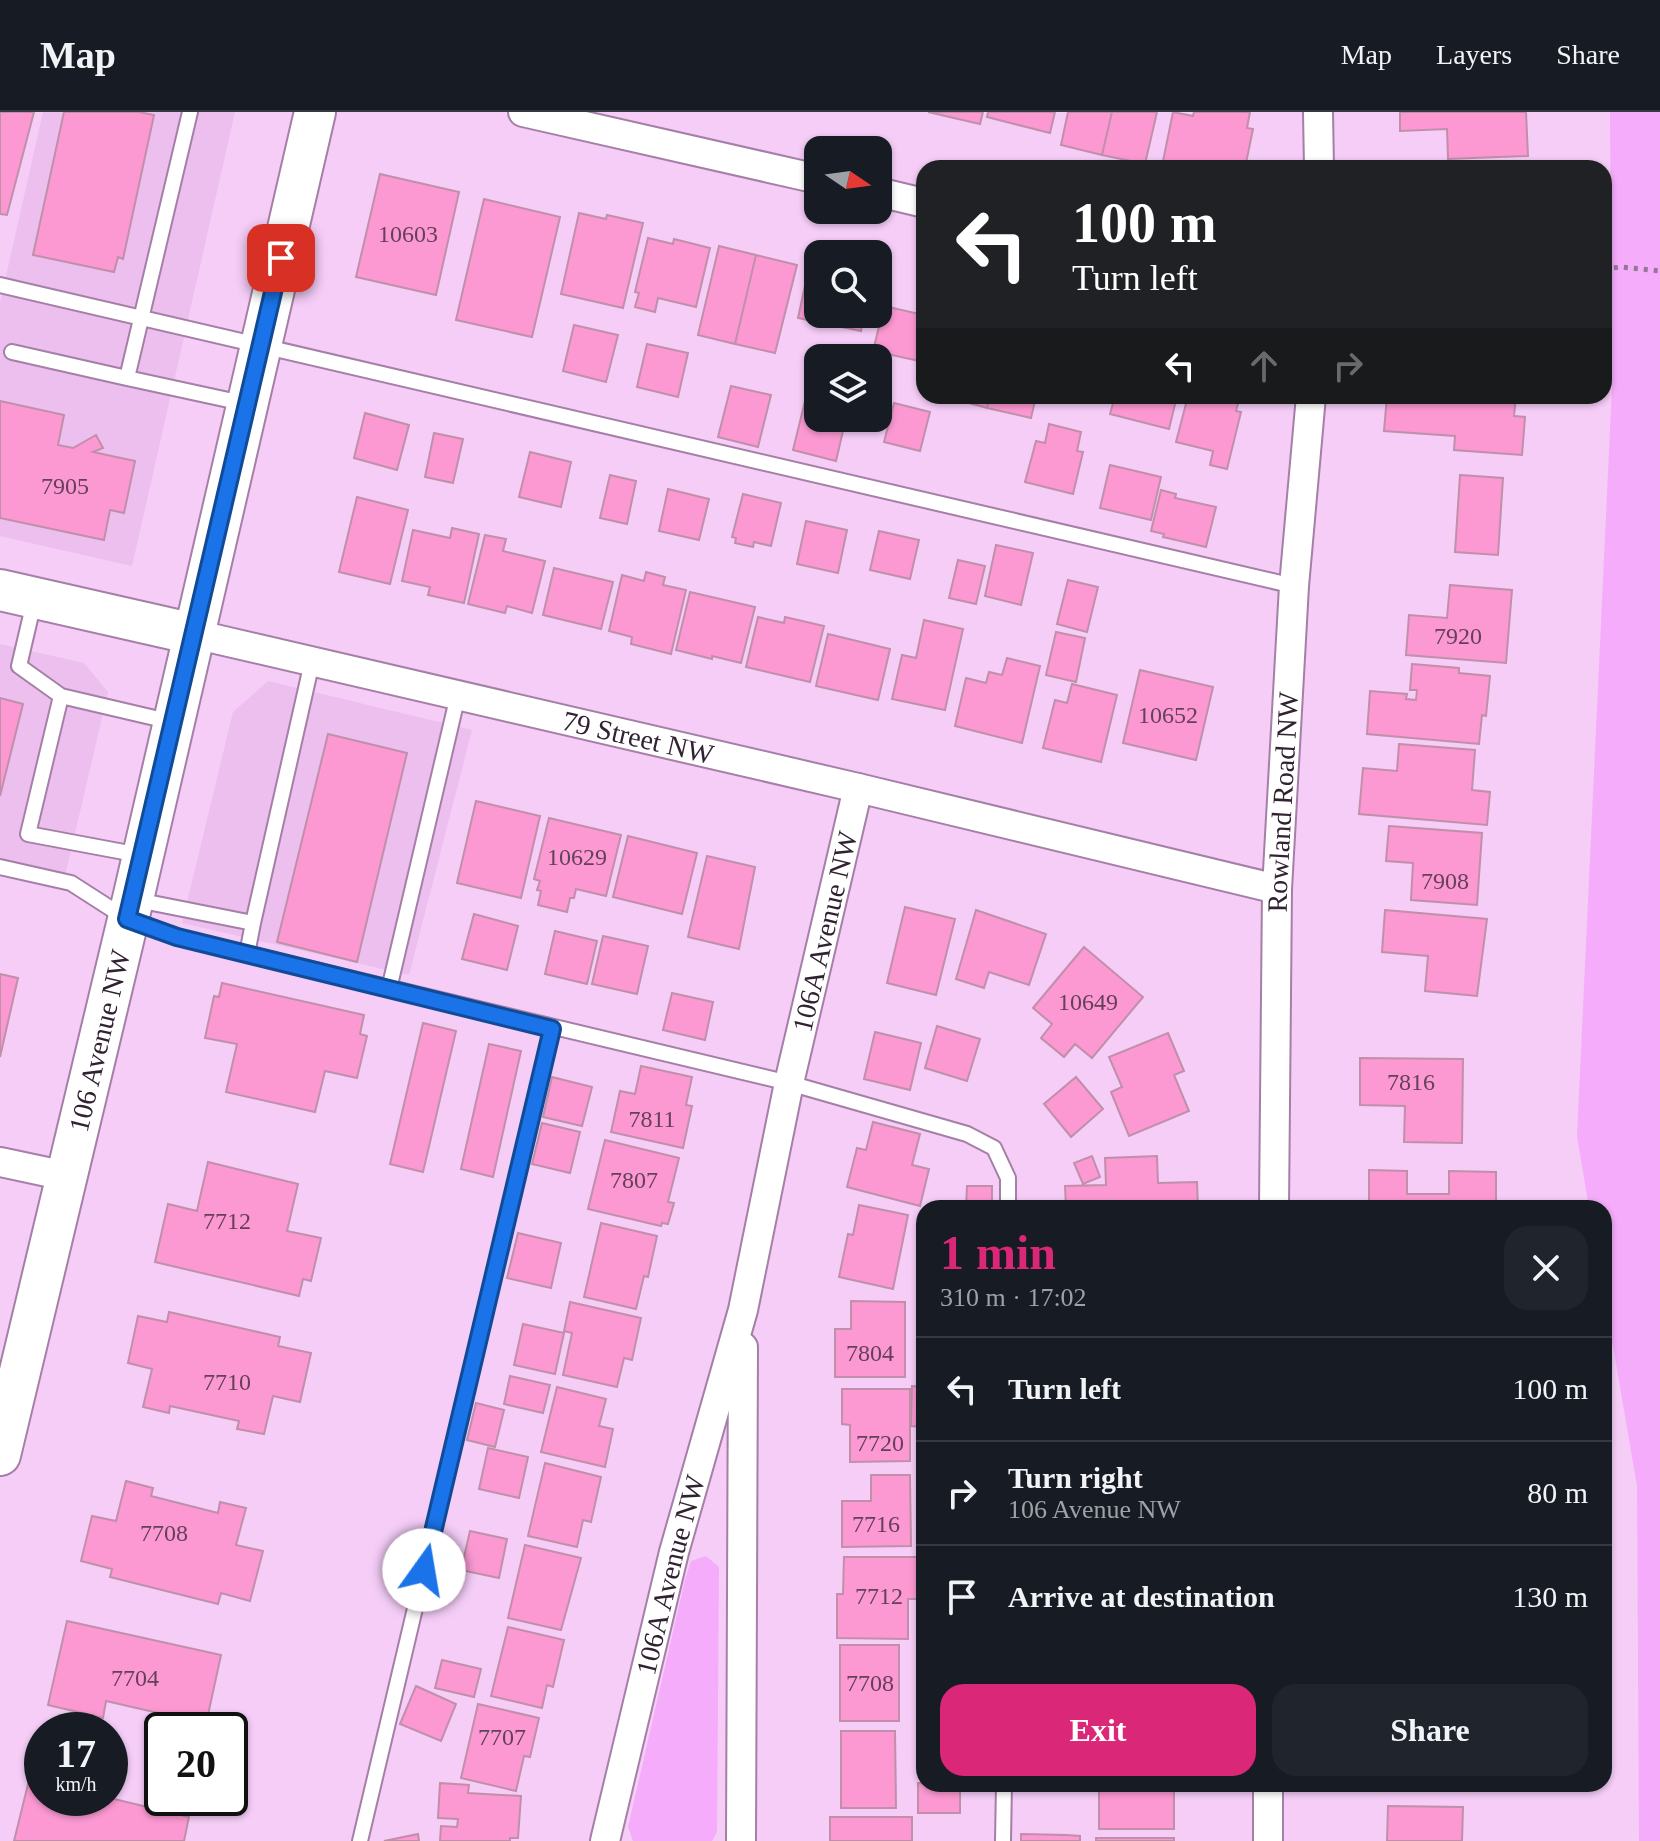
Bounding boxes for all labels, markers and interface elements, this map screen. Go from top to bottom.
text: Map [40,34,116,76]
text: Map [1341,39,1392,70]
text: Layers [1436,39,1512,70]
text: Share [1556,39,1620,70]
north arrow [804,136,892,224]
map controls [804,136,892,432]
icon: left [940,192,1044,296]
text: 100 m [1072,192,1217,254]
house number: 10603 [378,221,438,247]
pin [247,224,315,292]
icon: arrive [259,236,303,280]
button: search [804,240,892,328]
text: Turn left [1072,258,1198,298]
button: layers [804,344,892,432]
icon: left [1158,344,1202,388]
icon: ahead [1242,344,1286,388]
icon: right [1326,344,1370,388]
house number: 7905 [41,473,89,499]
house number: 7920 [1434,623,1482,649]
street label: Rowland Road NW [1262,690,1304,913]
house number: 10652 [1138,702,1198,728]
street label: 79 Street NW [560,705,717,770]
street label: 106A Avenue NW [787,828,863,1035]
house number: 10629 [547,844,607,870]
house number: 7908 [1421,868,1469,894]
street label: 106 Avenue NW [63,946,136,1135]
house number: 10649 [1058,989,1118,1015]
house number: 7816 [1387,1069,1435,1095]
house number: 7811 [628,1106,676,1132]
house number: 7807 [610,1167,658,1193]
house number: 7712 [203,1208,251,1234]
text: 1 min [940,1226,1056,1279]
button: close [1504,1226,1588,1310]
text: 310 m · 17:02 [940,1283,1087,1312]
house number: 7804 [846,1340,894,1366]
icon: left [940,1367,984,1411]
house number: 7710 [203,1369,251,1395]
text: Turn left [1008,1372,1121,1405]
text: 100 m [1512,1372,1588,1405]
house number: 7720 [856,1430,904,1456]
text: Turn right [1008,1461,1143,1494]
street label: 106A Avenue NW [630,1471,711,1678]
icon: right [940,1471,984,1515]
text: 80 m [1527,1476,1588,1509]
text: 106 Avenue NW [1008,1495,1181,1524]
house number: 7716 [852,1511,900,1537]
house number: 7708 [140,1520,188,1546]
position arrow [382,1528,466,1612]
icon: arrive [940,1575,984,1619]
text: Arrive at destination [1008,1580,1275,1613]
text: 130 m [1512,1580,1588,1613]
house number: 7712 [855,1583,903,1609]
house number: 7704 [111,1665,159,1691]
house number: 7708 [846,1670,894,1696]
button: Exit [940,1684,1256,1776]
button: Share [1272,1684,1588,1776]
speed limit sign: 20 [144,1712,248,1816]
house number: 7707 [478,1724,526,1750]
text: 17 [56,1731,96,1776]
text: km/h [55,1773,97,1795]

